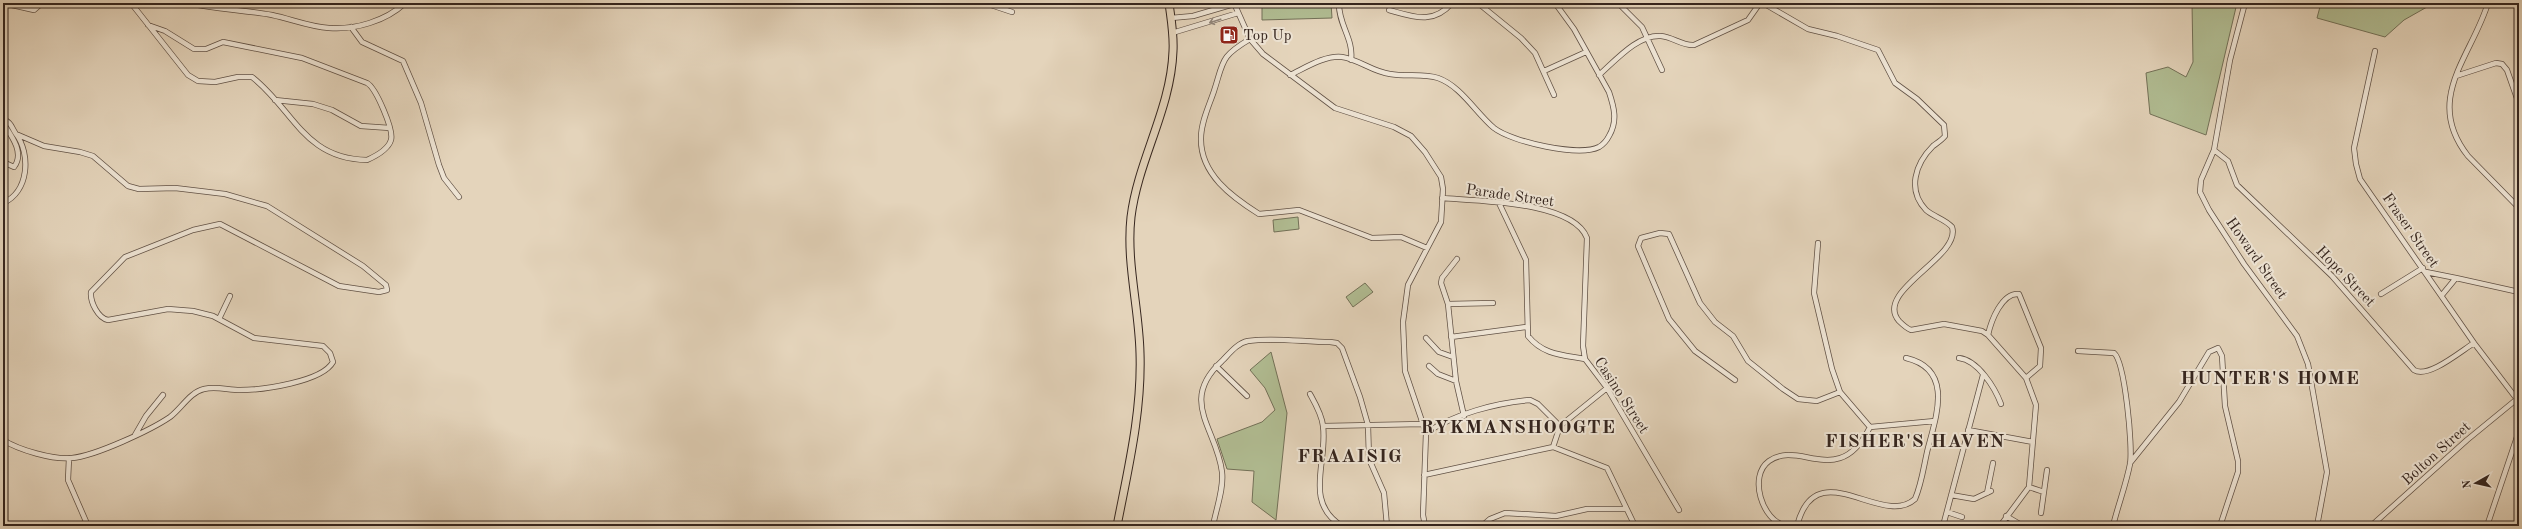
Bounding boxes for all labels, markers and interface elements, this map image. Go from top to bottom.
one-way arrow [1209,18,1222,25]
fuel station icon: Top Up [1218,24,1240,46]
place label: Top Up [1243,29,1292,44]
street label: Parade Street [1465,183,1555,210]
street label: Fraser Street [2379,191,2441,271]
street label: Howard Street [2222,215,2289,302]
street label: Hope Street [2312,244,2377,310]
street label: Casino Street [1591,355,1651,437]
district label: HUNTER'S HOME [2180,370,2360,389]
district label: RYKMANSHOOGTE [1420,419,1616,438]
street label: Bolton Street [2400,420,2474,489]
district label: FISHER'S HAVEN [1825,433,2005,452]
district label: FRAAISIG [1297,448,1403,467]
north arrow [2456,463,2496,503]
text: N [2461,479,2474,489]

